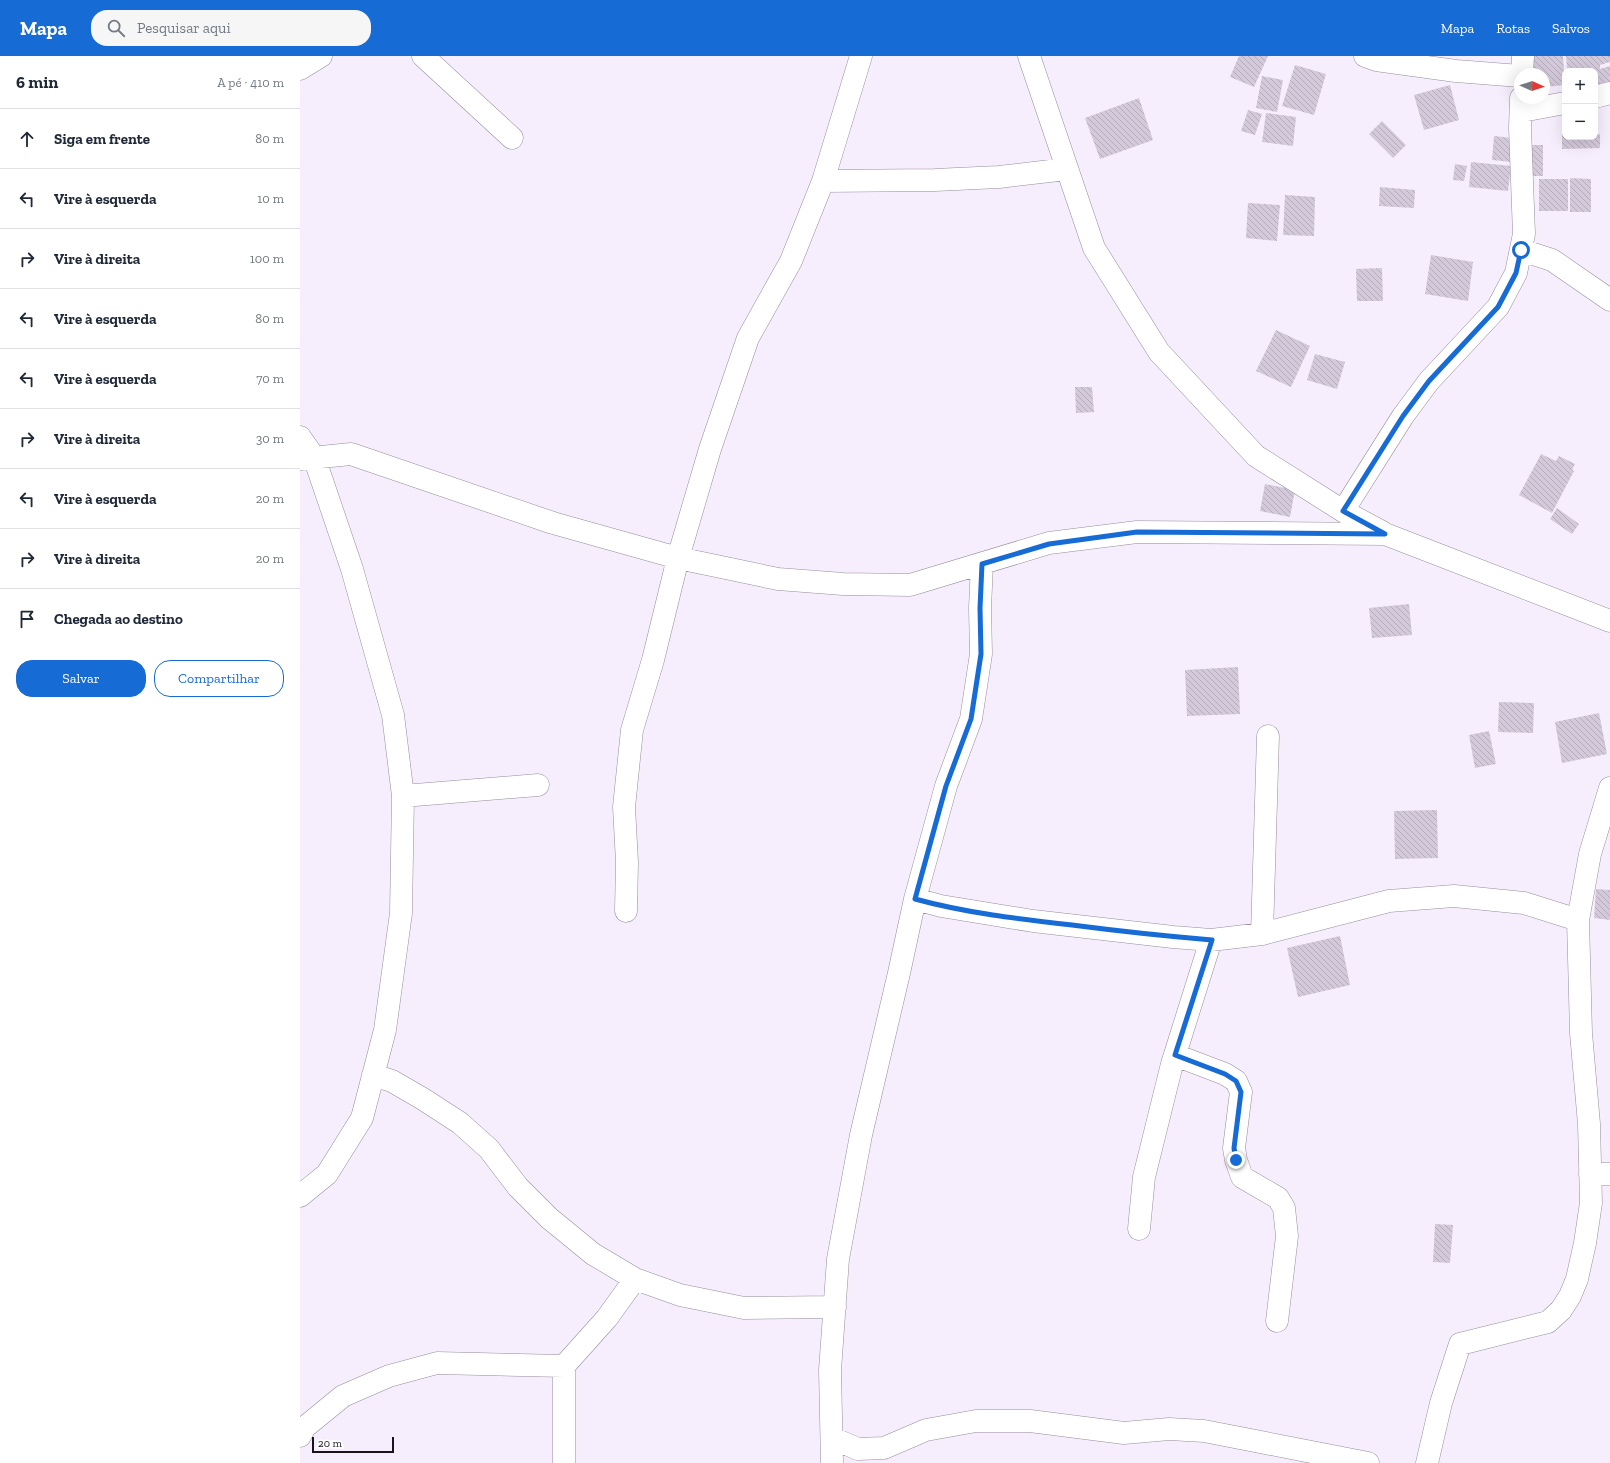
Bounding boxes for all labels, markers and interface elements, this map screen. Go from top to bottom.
search box [91,10,371,46]
text: Mapa [20,17,67,40]
icon: search [105,17,127,39]
text: Pesquisar aqui [137,19,231,37]
text: Mapa [1441,20,1474,37]
text: Rotas [1496,20,1530,37]
text: Salvos [1552,20,1590,37]
north arrow [1514,68,1550,104]
map controls [1562,68,1598,140]
button: + [1562,68,1598,104]
text: 6 min [16,72,58,92]
text: A pé · 410 m [217,75,284,90]
button: − [1562,104,1598,140]
icon: ahead [16,128,38,150]
text: Siga em frente [54,130,150,148]
text: 80 m [255,131,284,146]
icon: left [16,188,38,210]
text: Vire à esquerda [54,190,157,208]
text: 10 m [257,191,284,206]
route start [1512,241,1530,259]
icon: right [16,248,38,270]
text: Vire à direita [54,250,140,268]
text: 100 m [250,251,284,266]
icon: left [16,308,38,330]
text: Vire à esquerda [54,310,157,328]
text: 80 m [255,311,284,326]
icon: left [16,368,38,390]
text: Vire à esquerda [54,370,157,388]
text: 70 m [256,371,284,386]
icon: right [16,428,38,450]
text: Vire à direita [54,430,140,448]
text: 30 m [256,431,284,446]
icon: left [16,488,38,510]
text: Vire à esquerda [54,490,157,508]
text: 20 m [256,491,284,506]
icon: right [16,548,38,570]
text: Vire à direita [54,550,140,568]
text: 20 m [256,551,284,566]
icon: arrive [16,608,38,630]
text: Chegada ao destino [54,610,183,628]
button: Salvar [16,660,146,697]
button: Compartilhar [154,660,284,697]
route end [1227,1151,1245,1169]
scale bar [312,1435,394,1454]
text: 20 m [318,1437,342,1450]

